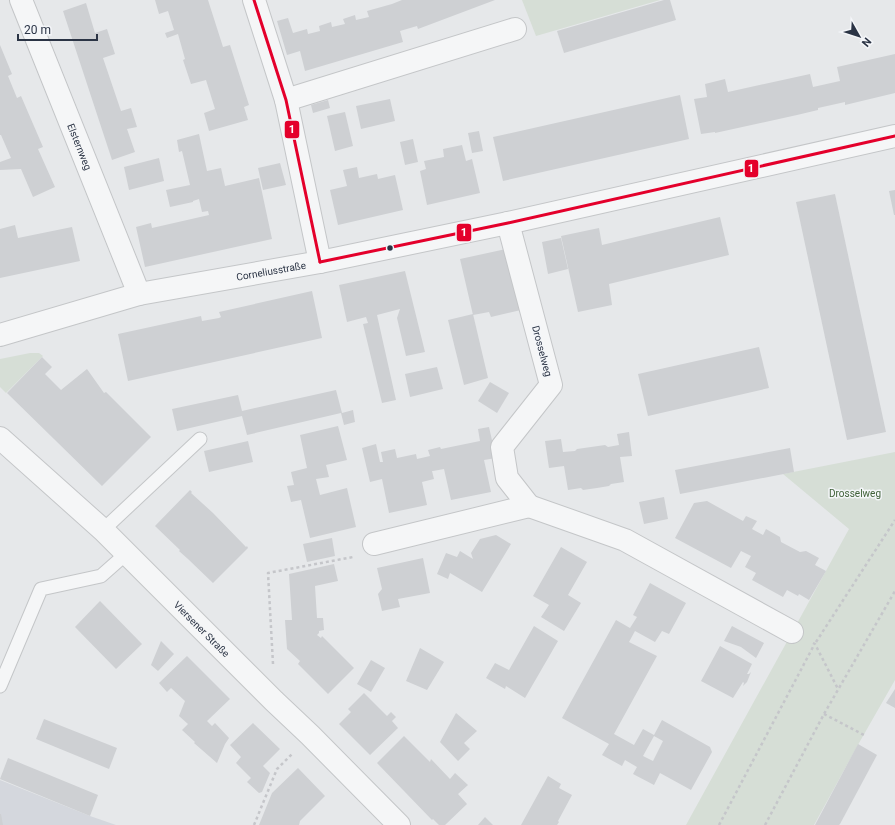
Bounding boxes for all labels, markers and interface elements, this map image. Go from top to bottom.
scale bar [18,16,97,42]
north arrow [839,16,879,56]
text: 20 m [24,23,51,37]
text: N [859,35,874,49]
line badge: 1 [284,120,300,139]
street label: Elsternweg [66,122,94,172]
text: 1 [289,123,295,136]
line badge: 1 [744,159,759,178]
text: 1 [748,162,754,175]
line badge: 1 [456,223,472,242]
text: 1 [461,226,467,239]
unlabelled marker [385,243,395,253]
street label: Corneliusstraße [235,259,307,282]
street label: Drosselweg [530,324,554,378]
park label: Drosselweg [829,488,881,499]
street label: Viersener Straße [172,599,232,659]

